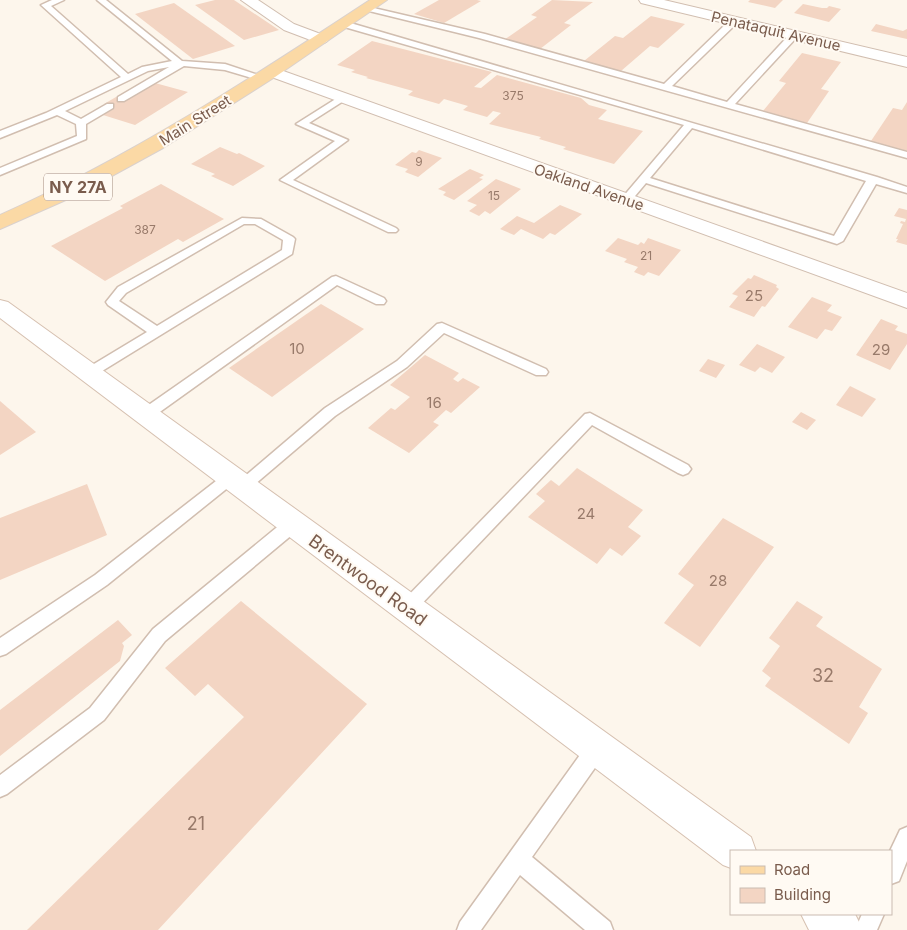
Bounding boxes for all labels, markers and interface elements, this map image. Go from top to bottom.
street label: Penataquit Avenue [709,7,843,55]
house number: 375 [502,88,524,103]
street label: Main Street [156,90,234,150]
house number: 9 [415,154,423,169]
street label: Oakland Avenue [531,159,647,215]
road number: NY 27A [44,173,112,200]
house number: 15 [488,188,500,203]
house number: 387 [134,222,156,237]
house number: 21 [640,248,652,263]
house number: 25 [745,286,763,305]
house number: 10 [289,339,305,358]
house number: 29 [872,340,890,359]
house number: 16 [426,393,442,412]
house number: 24 [577,504,595,523]
street label: Brentwood Road [305,530,431,630]
house number: 28 [709,571,727,590]
house number: 32 [812,665,834,686]
house number: 21 [187,813,205,834]
legend [730,850,892,915]
text: Road [774,860,810,879]
text: Building [774,885,831,904]

